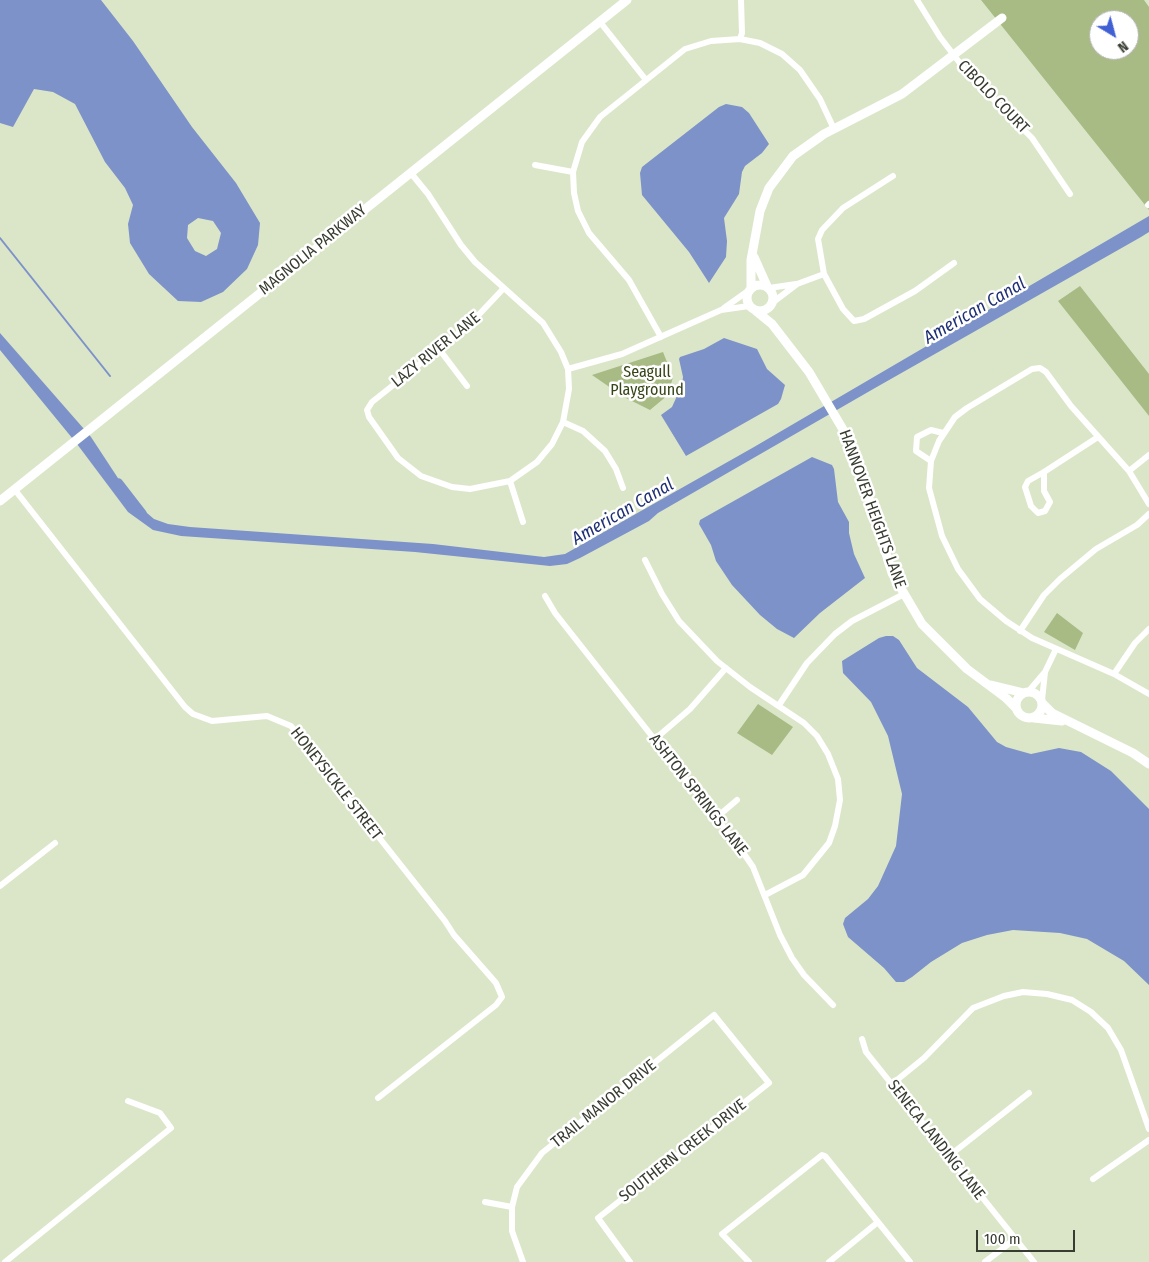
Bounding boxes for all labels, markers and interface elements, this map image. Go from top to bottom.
north arrow [1089,10,1139,60]
text: N [1114,37,1131,56]
street label: CIBOLO COURT [953,56,1033,138]
street label: MAGNOLIA PARKWAY [255,201,371,299]
water label: American Canal [920,273,1030,349]
street label: LAZY RIVER LANE [388,308,484,392]
park label: Seagull Playground [610,363,684,401]
street label: HANNOVER HEIGHTS LANE [834,427,910,591]
water label: American Canal [568,474,678,550]
street label: HONEYSICKLE STREET [286,724,386,844]
street label: ASHTON SPRINGS LANE [645,730,751,860]
street label: TRAIL MANOR DRIVE [548,1056,660,1152]
street label: SENECA LANDING LANE [883,1076,989,1204]
street label: SOUTHERN CREEK DRIVE [616,1095,750,1207]
scale bar [979,1220,1078,1252]
text: 100 m [984,1230,1021,1248]

